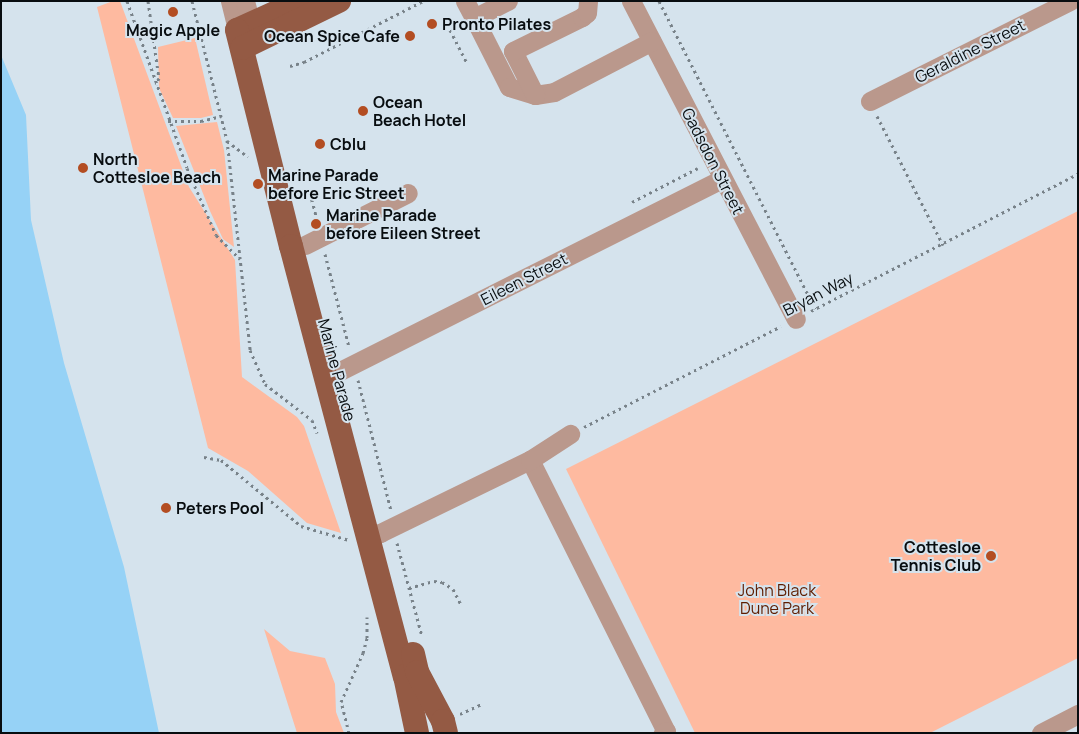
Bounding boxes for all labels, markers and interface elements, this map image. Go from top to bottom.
marker: Magic Apple [167,6,179,18]
place label: Pronto Pilates [442,14,551,34]
street label: Geraldine Street [912,15,1028,87]
marker: Pronto Pilates [426,18,438,30]
place label: Magic Apple [126,20,220,40]
place label: Ocean Spice Cafe [264,26,400,46]
marker: Ocean Spice Cafe [404,30,416,42]
place label: Ocean Beach Hotel [373,92,466,130]
marker: Ocean Beach Hotel [357,105,369,117]
street label: Gadsdon Street [678,105,748,217]
place label: Cblu [330,134,366,154]
marker: Cblu [314,138,326,150]
place label: North Cottesloe Beach [93,149,221,187]
marker: North Cottesloe Beach [77,162,89,174]
place label: Marine Parade before Eric Street [268,165,405,203]
marker: Marine Parade before Eric Street [252,178,264,190]
place label: Marine Parade before Eileen Street [326,205,481,243]
marker: Marine Parade before Eileen Street [310,218,322,230]
street label: Eileen Street [477,249,571,309]
street label: Bryan Way [780,268,856,320]
street label: Marine Parade [314,317,360,423]
place label: Peters Pool [176,498,264,518]
marker: Peters Pool [160,502,172,514]
place label: Cottesloe Tennis Club [891,537,981,575]
marker: Cottesloe Tennis Club [985,550,997,562]
park label: John Black Dune Park [738,580,816,618]

